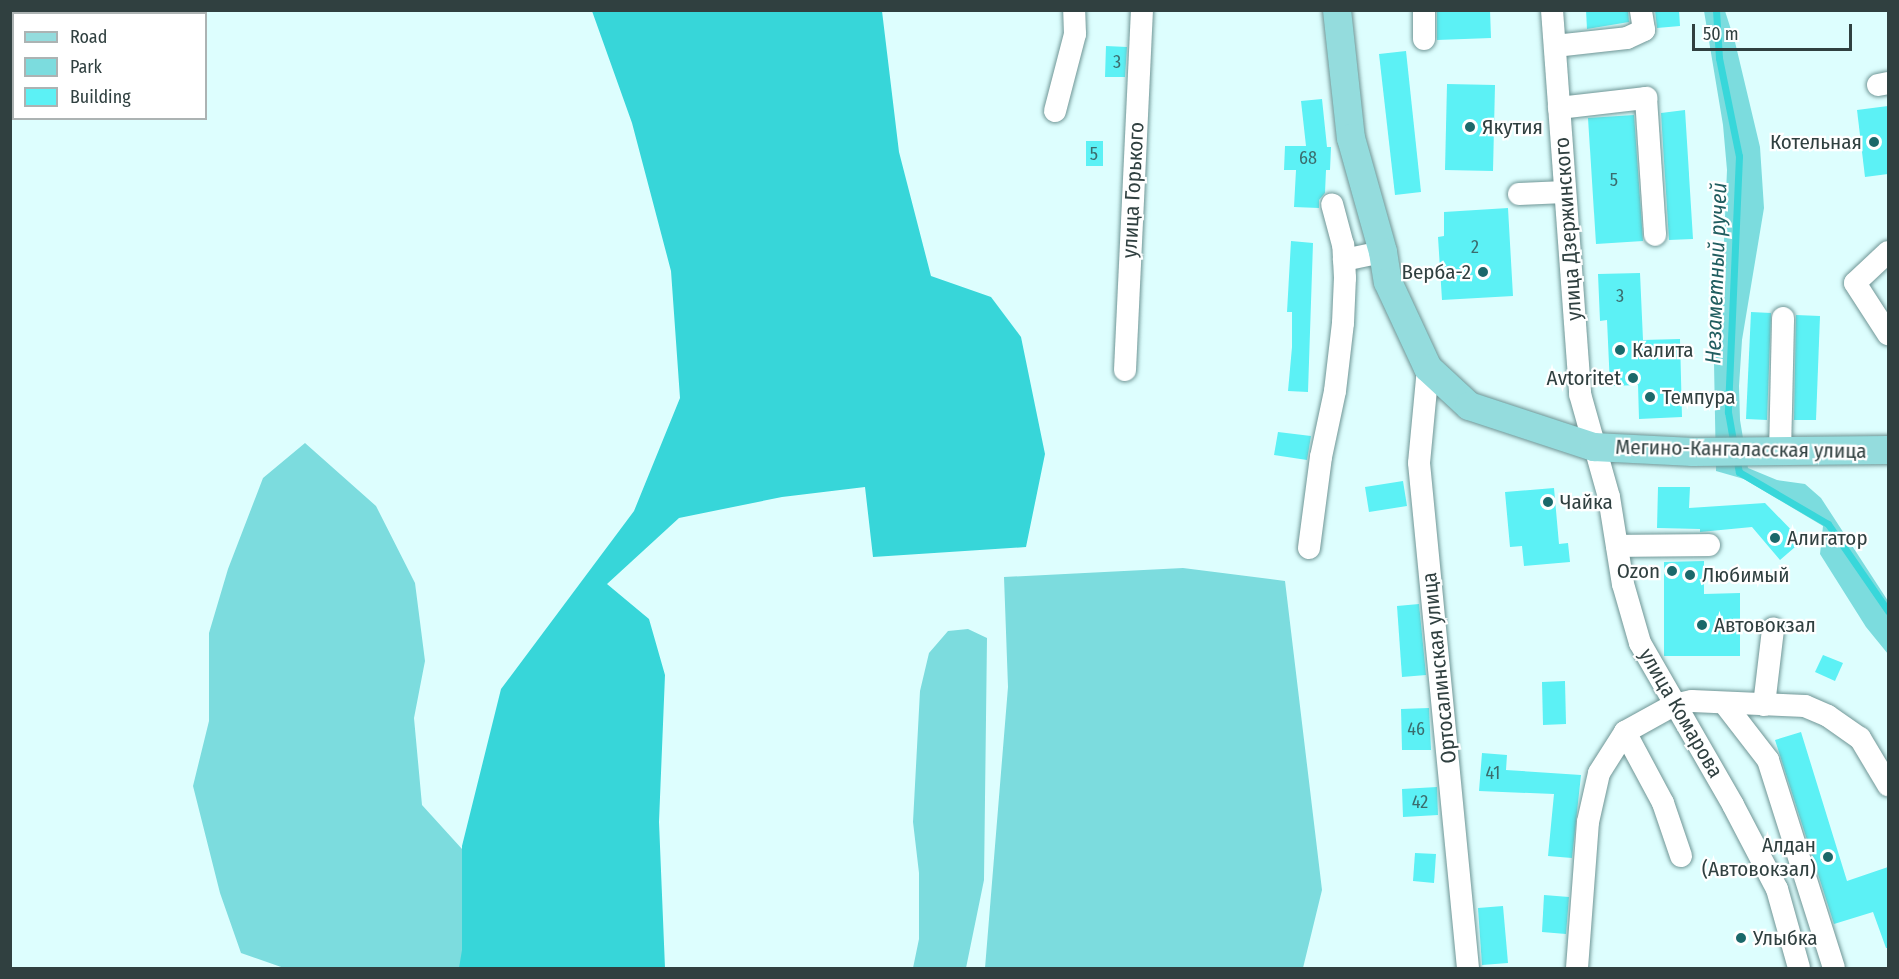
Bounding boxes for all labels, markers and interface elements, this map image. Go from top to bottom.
legend [12,12,207,120]
scale bar [1695,12,1856,50]
text: 50 m [1703,23,1739,45]
text: Road [70,26,107,48]
house number: 3 [1113,51,1121,73]
text: Park [70,56,102,78]
text: Building [70,86,131,108]
place label: Якутия [1482,114,1543,140]
marker: Якутия [1463,120,1477,134]
street label: улица Горького [1117,121,1149,259]
place label: Котельная [1770,129,1862,155]
marker: Котельная [1867,135,1881,149]
street label: улица Дзержинского [1549,136,1587,322]
house number: 5 [1090,143,1098,165]
house number: 68 [1299,147,1317,169]
house number: 5 [1610,169,1618,191]
water label: Незаметный ручей [1700,182,1732,364]
house number: 2 [1471,236,1479,258]
place label: Верба-2 [1401,259,1471,285]
marker: Верба-2 [1476,265,1490,279]
house number: 3 [1616,285,1624,307]
place label: Калита [1632,337,1694,363]
marker: Калита [1613,343,1627,357]
place label: Avtoritet [1547,365,1621,391]
marker: Avtoritet [1626,371,1640,385]
place label: Темпура [1662,384,1735,410]
marker: Темпура [1643,390,1657,404]
street label: Мегино-Кангаласская улица [1615,434,1867,464]
place label: Чайка [1560,489,1613,515]
marker: Чайка [1541,495,1555,509]
place label: Алигатор [1787,525,1868,551]
marker: Алигатор [1768,531,1782,545]
place label: Ozon [1617,558,1660,584]
place label: Любимый [1702,562,1789,588]
marker: Ozon [1665,564,1679,578]
marker: Любимый [1683,568,1697,582]
street label: Ортосалинская улица [1416,571,1462,765]
place label: Автовокзал [1714,612,1816,638]
marker: Автовокзал [1695,618,1709,632]
street label: улица Комарова [1634,644,1728,782]
house number: 46 [1407,718,1425,740]
house number: 41 [1486,762,1500,784]
house number: 42 [1412,791,1428,813]
place label: Алдан (Автовокзал) [1702,832,1816,882]
marker: Алдан (Автовокзал) [1821,850,1835,864]
place label: Улыбка [1753,925,1818,951]
marker: Улыбка [1734,931,1748,945]

